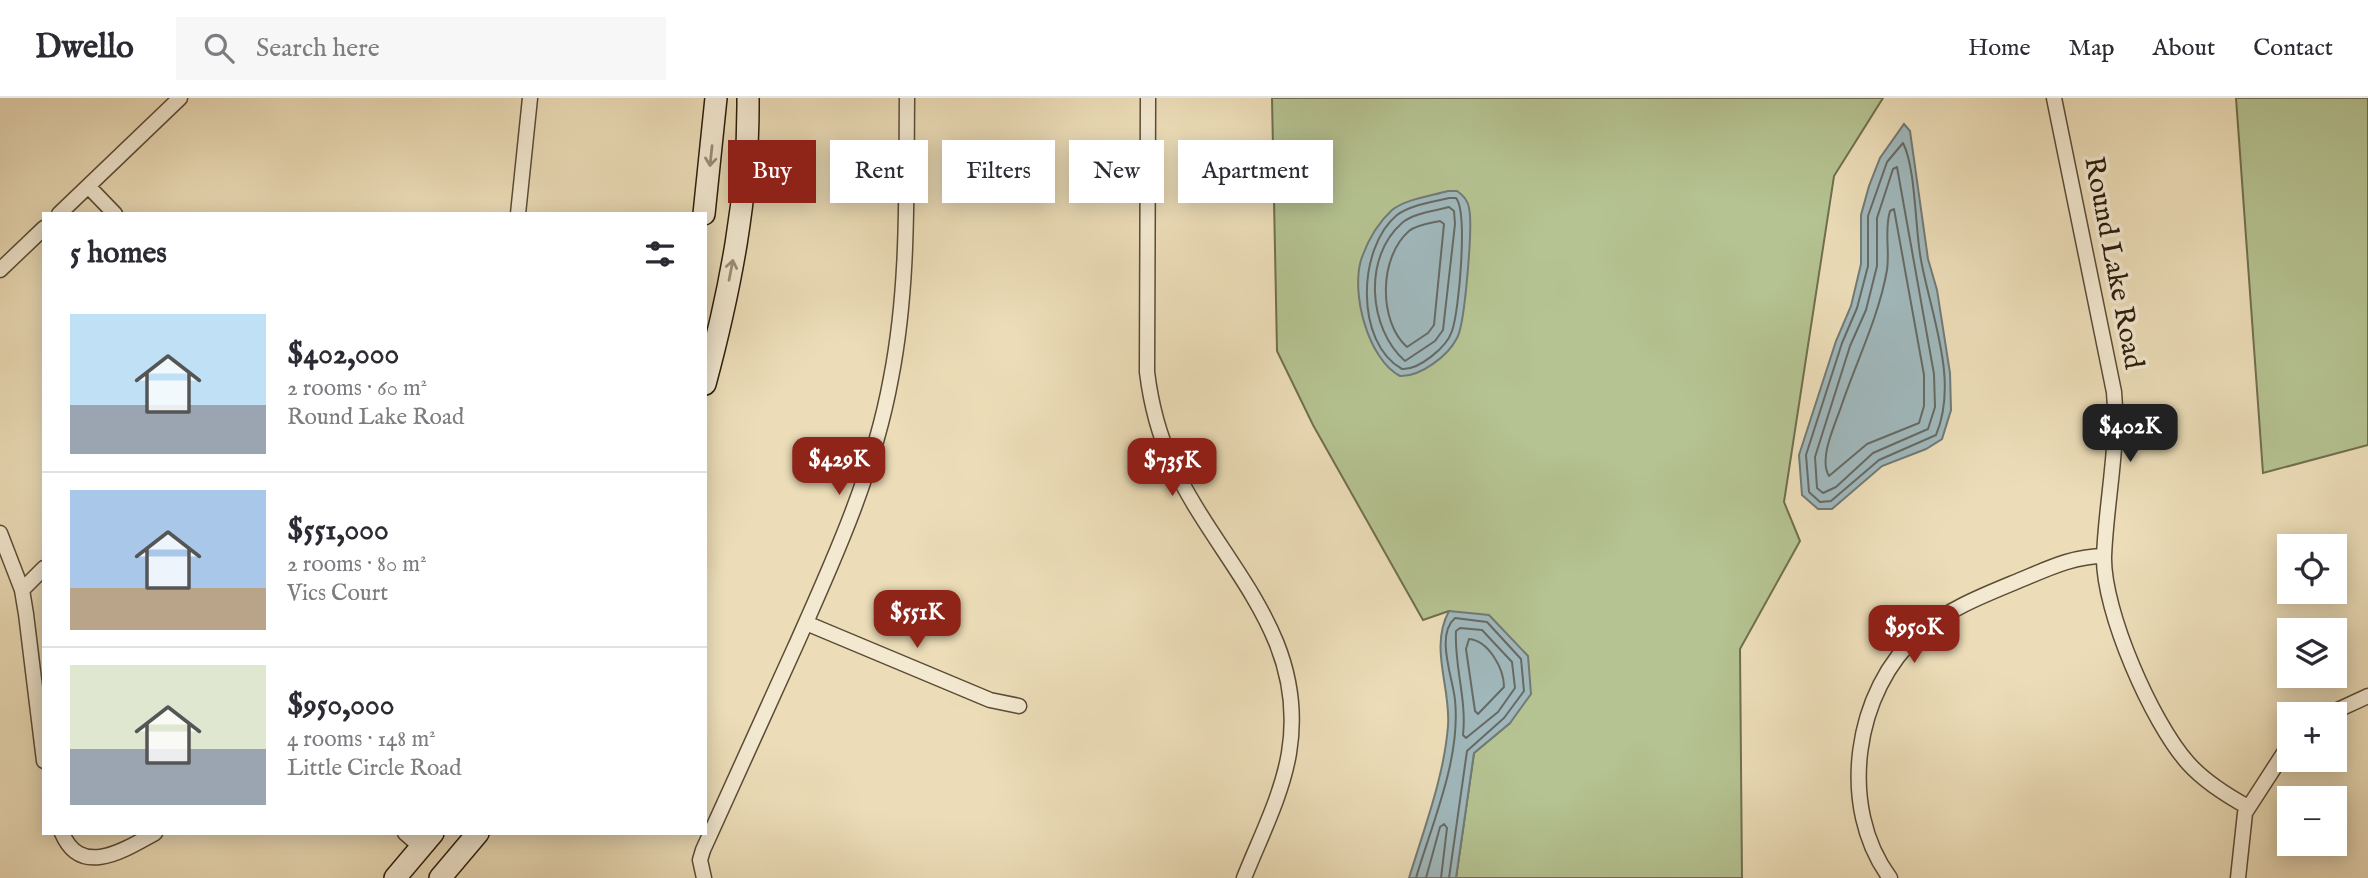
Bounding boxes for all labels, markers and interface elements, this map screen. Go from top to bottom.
search box [176,17,666,80]
text: Dwello [35,27,134,69]
icon: search [200,29,238,67]
text: Search here [256,32,380,65]
text: Home [1968,33,2031,64]
text: Map [2069,33,2115,64]
text: About [2153,33,2215,64]
text: Contact [2253,33,2333,64]
chip: Buy [728,140,816,203]
chip: Rent [830,140,928,203]
chip: Filters [942,140,1055,203]
chip: New [1069,140,1164,203]
chip: Apartment [1178,140,1333,203]
one-way arrow [704,144,717,167]
street label: Round Lake Road [2075,154,2151,372]
text: 5 homes [70,235,167,273]
icon: filters [641,235,679,273]
one-way arrow [725,259,738,282]
text: $402,000 [287,336,399,374]
icon: home [126,342,210,426]
text: 2 rooms · 60 m² [287,374,427,403]
text: Round Lake Road [287,403,464,432]
pin: $402K [2081,404,2179,464]
text: $402K [2099,412,2161,441]
pin: $429K [790,438,888,497]
pin: $735K [1123,438,1221,498]
text: $429K [808,445,870,474]
text: $735K [1143,446,1201,475]
text: $551,000 [287,512,389,550]
icon: home [126,518,210,602]
map controls [2277,534,2347,856]
button: locate [2277,534,2347,604]
text: 2 rooms · 80 m² [287,550,427,579]
text: Vics Court [287,579,388,608]
pin: $551K [868,590,966,650]
text: $551K [890,598,944,627]
pin: $950K [1865,606,1963,665]
text: $950K [1885,613,1943,642]
button: layers [2277,618,2347,688]
text: $950,000 [287,687,394,725]
icon: home [126,693,210,777]
button: + [2277,702,2347,772]
text: 4 rooms · 148 m² [287,725,436,754]
text: Little Circle Road [287,754,462,783]
button: − [2277,786,2347,856]

